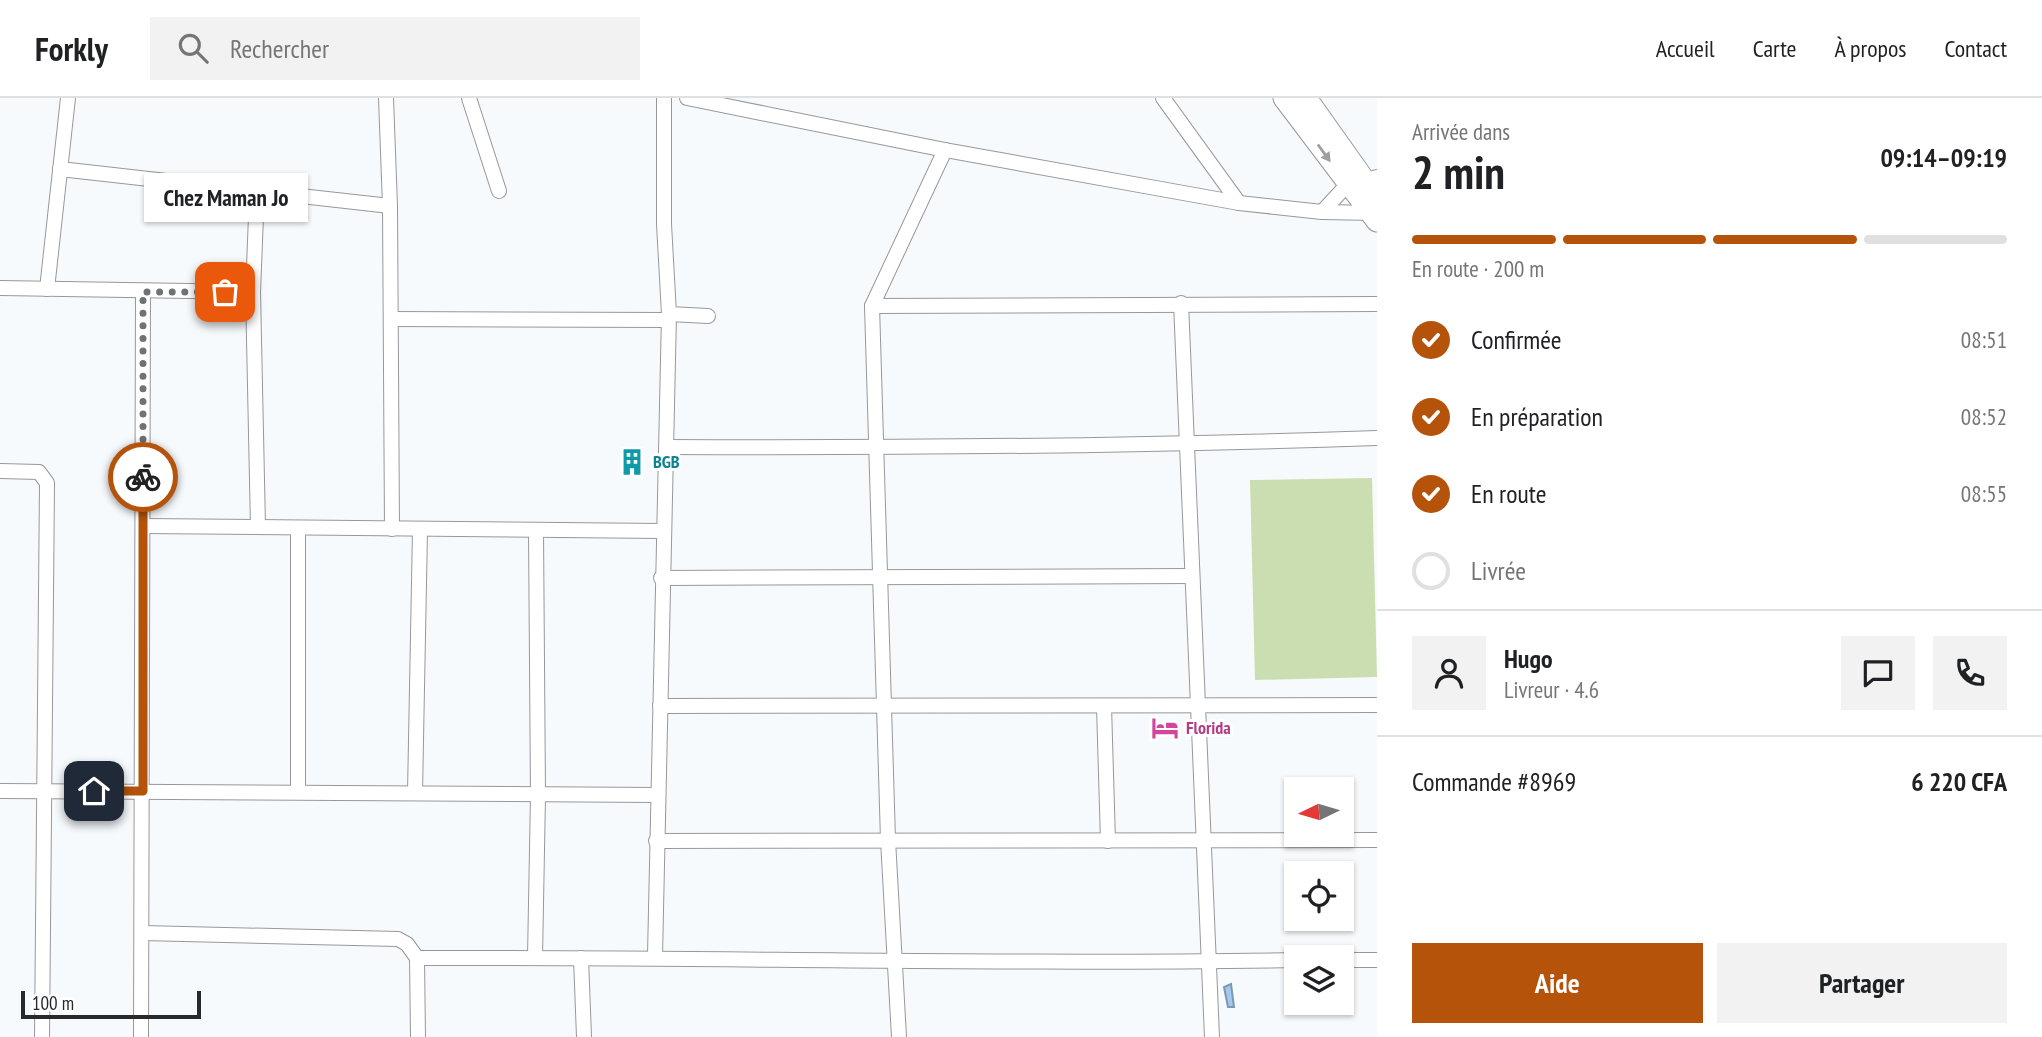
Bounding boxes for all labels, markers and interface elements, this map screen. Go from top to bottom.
search box [150,17,640,80]
text: Forkly [35,27,108,70]
icon: search [174,29,212,67]
text: Rechercher [230,32,329,65]
text: Accueil [1656,33,1715,64]
text: Carte [1753,33,1796,64]
text: À propos [1834,33,1906,64]
text: Contact [1944,33,2007,64]
text: Arrivée dans [1412,117,1510,146]
text: 09:14–09:19 [1880,141,2007,174]
text: 2 min [1412,142,1505,202]
one-way arrow [1317,144,1331,162]
callout: Chez Maman Jo [143,173,307,222]
text: Chez Maman Jo [163,183,289,212]
text: En route · 200 m [1412,254,1544,283]
pin [195,262,255,322]
icon: bag [206,273,244,311]
icon: check [1412,321,1450,359]
text: Confirmée [1471,323,1562,356]
text: 08:51 [1961,325,2007,354]
icon: check [1412,398,1450,436]
text: En préparation [1471,400,1603,433]
text: 08:52 [1961,402,2007,431]
courier [108,442,178,512]
building icon: BGB [617,447,647,477]
place label: BGB [653,450,680,473]
icon: bike [124,458,162,496]
icon: check [1412,475,1450,513]
text: En route [1471,477,1546,510]
text: 08:55 [1961,479,2007,508]
text: Livrée [1471,554,1526,587]
button: person [1412,636,1486,710]
button: chat [1841,636,1915,710]
button: phone [1933,636,2007,710]
text: Hugo [1504,642,1553,675]
text: Livreur · 4.6 [1504,675,1599,704]
hotel icon: Florida [1150,713,1180,743]
place label: Florida [1186,716,1231,739]
pin [64,761,124,821]
text: Commande #8969 [1412,765,1576,798]
text: 6 220 CFA [1911,765,2007,798]
icon: home [75,772,113,810]
north arrow [1284,777,1354,847]
map controls [1284,777,1354,1015]
button: locate [1284,861,1354,931]
button: Aide [1412,943,1703,1023]
button: Partager [1717,943,2007,1023]
button: layers [1284,945,1354,1015]
scale bar [21,988,201,1020]
text: 100 m [32,991,74,1015]

